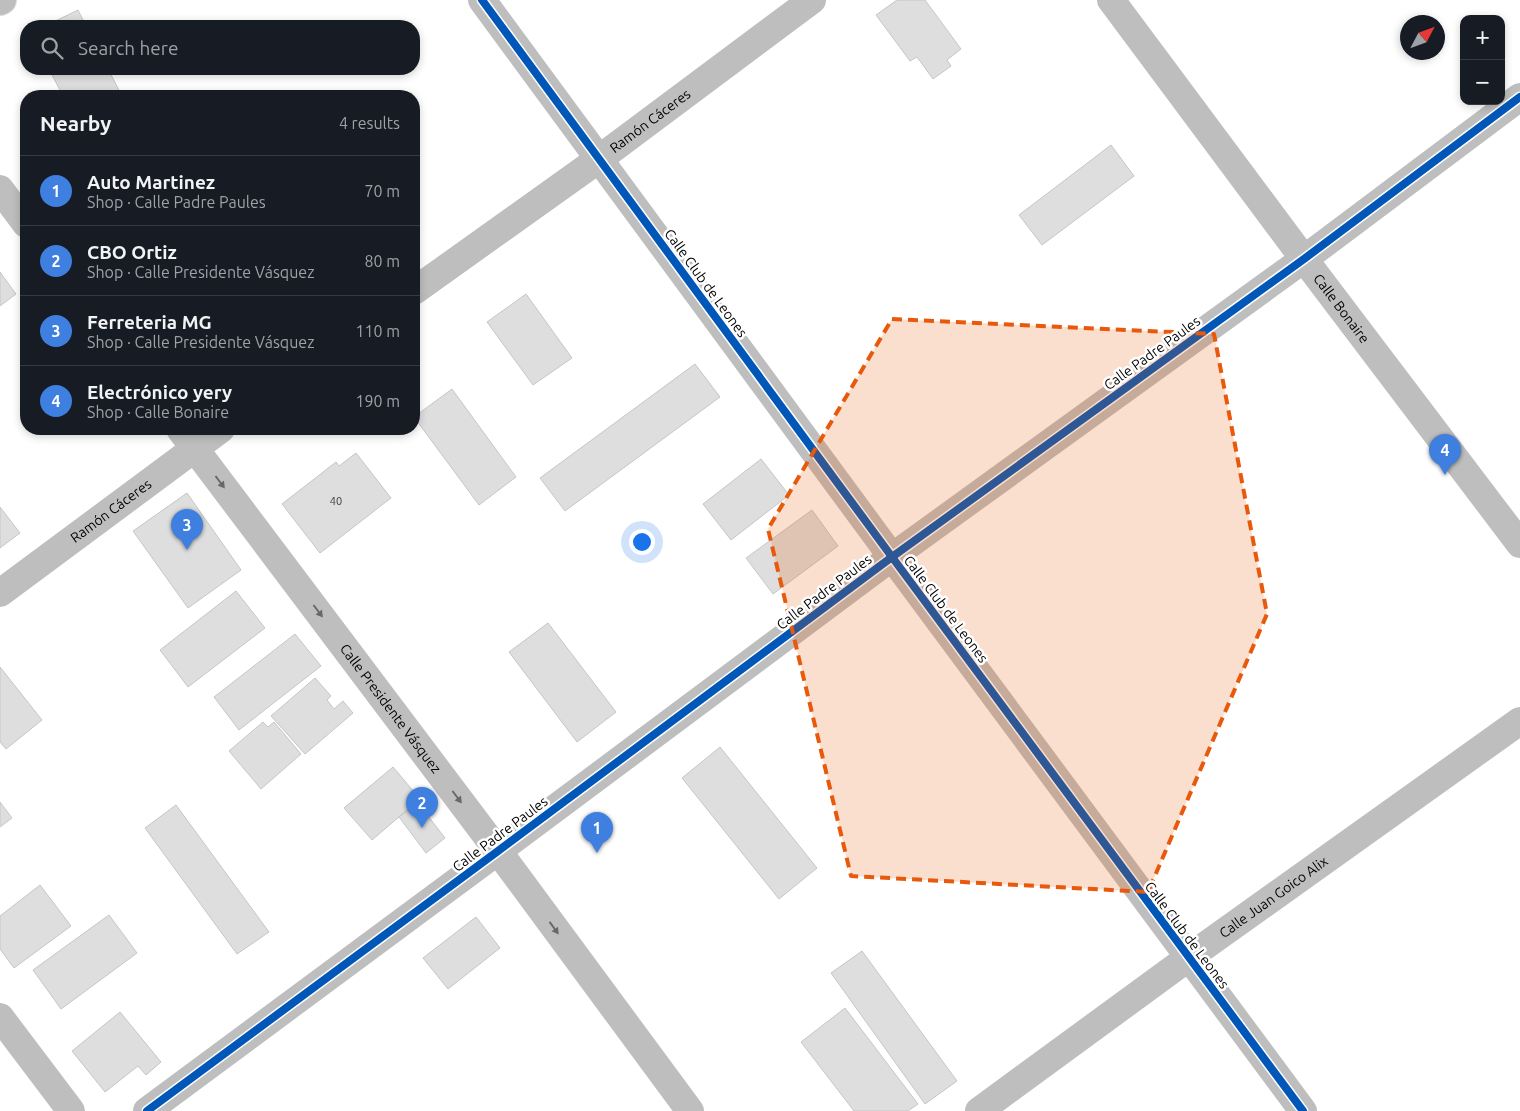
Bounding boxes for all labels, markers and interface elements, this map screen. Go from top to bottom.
north arrow [1400,15,1445,60]
map controls [1460,15,1505,105]
button: + [1460,15,1505,60]
search box [20,20,420,75]
icon: search [38,34,66,62]
text: Search here [78,37,178,59]
button: − [1460,60,1505,105]
street label: Ramón Cáceres [607,86,694,156]
text: Nearby [40,111,111,135]
text: 4 results [339,114,400,132]
text: Auto Martinez [87,171,215,193]
text: 1 [51,182,61,200]
text: 70 m [364,182,400,200]
text: Shop · Calle Padre Paules [87,193,266,211]
street label: Calle Club de Leones [661,226,751,340]
text: CBO Ortiz [87,241,177,263]
text: 2 [51,252,61,270]
text: 80 m [364,252,400,270]
text: Shop · Calle Presidente Vásquez [87,263,315,281]
street label: Calle Bonaire [1310,271,1373,346]
text: Ferreteria MG [87,311,212,333]
street label: Calle Padre Paules [1101,313,1203,393]
text: 3 [51,322,61,340]
text: 110 m [355,322,400,340]
text: Shop · Calle Presidente Vásquez [87,333,315,351]
text: Electrónico yery [87,381,232,403]
text: 4 [51,392,61,410]
text: 190 m [355,392,400,410]
text: Shop · Calle Bonaire [87,403,229,421]
pin: 4 [1429,434,1461,475]
one-way arrow [215,475,225,489]
street label: Ramón Cáceres [67,476,154,546]
house number: 40 [330,495,342,507]
pin: 3 [171,509,203,550]
your location [629,529,655,555]
street label: Calle Padre Paules [773,551,875,633]
street label: Calle Club de Leones [901,552,991,666]
one-way arrow [312,604,323,617]
street label: Calle Presidente Vásquez [337,641,444,776]
pin: 2 [406,787,438,828]
one-way arrow [452,790,463,803]
street label: Calle Padre Paules [449,793,551,875]
pin: 1 [581,812,613,853]
street label: Calle Juan Goico Alix [1216,853,1331,941]
street label: Calle Club de Leones [1142,878,1232,992]
one-way arrow [549,921,560,934]

